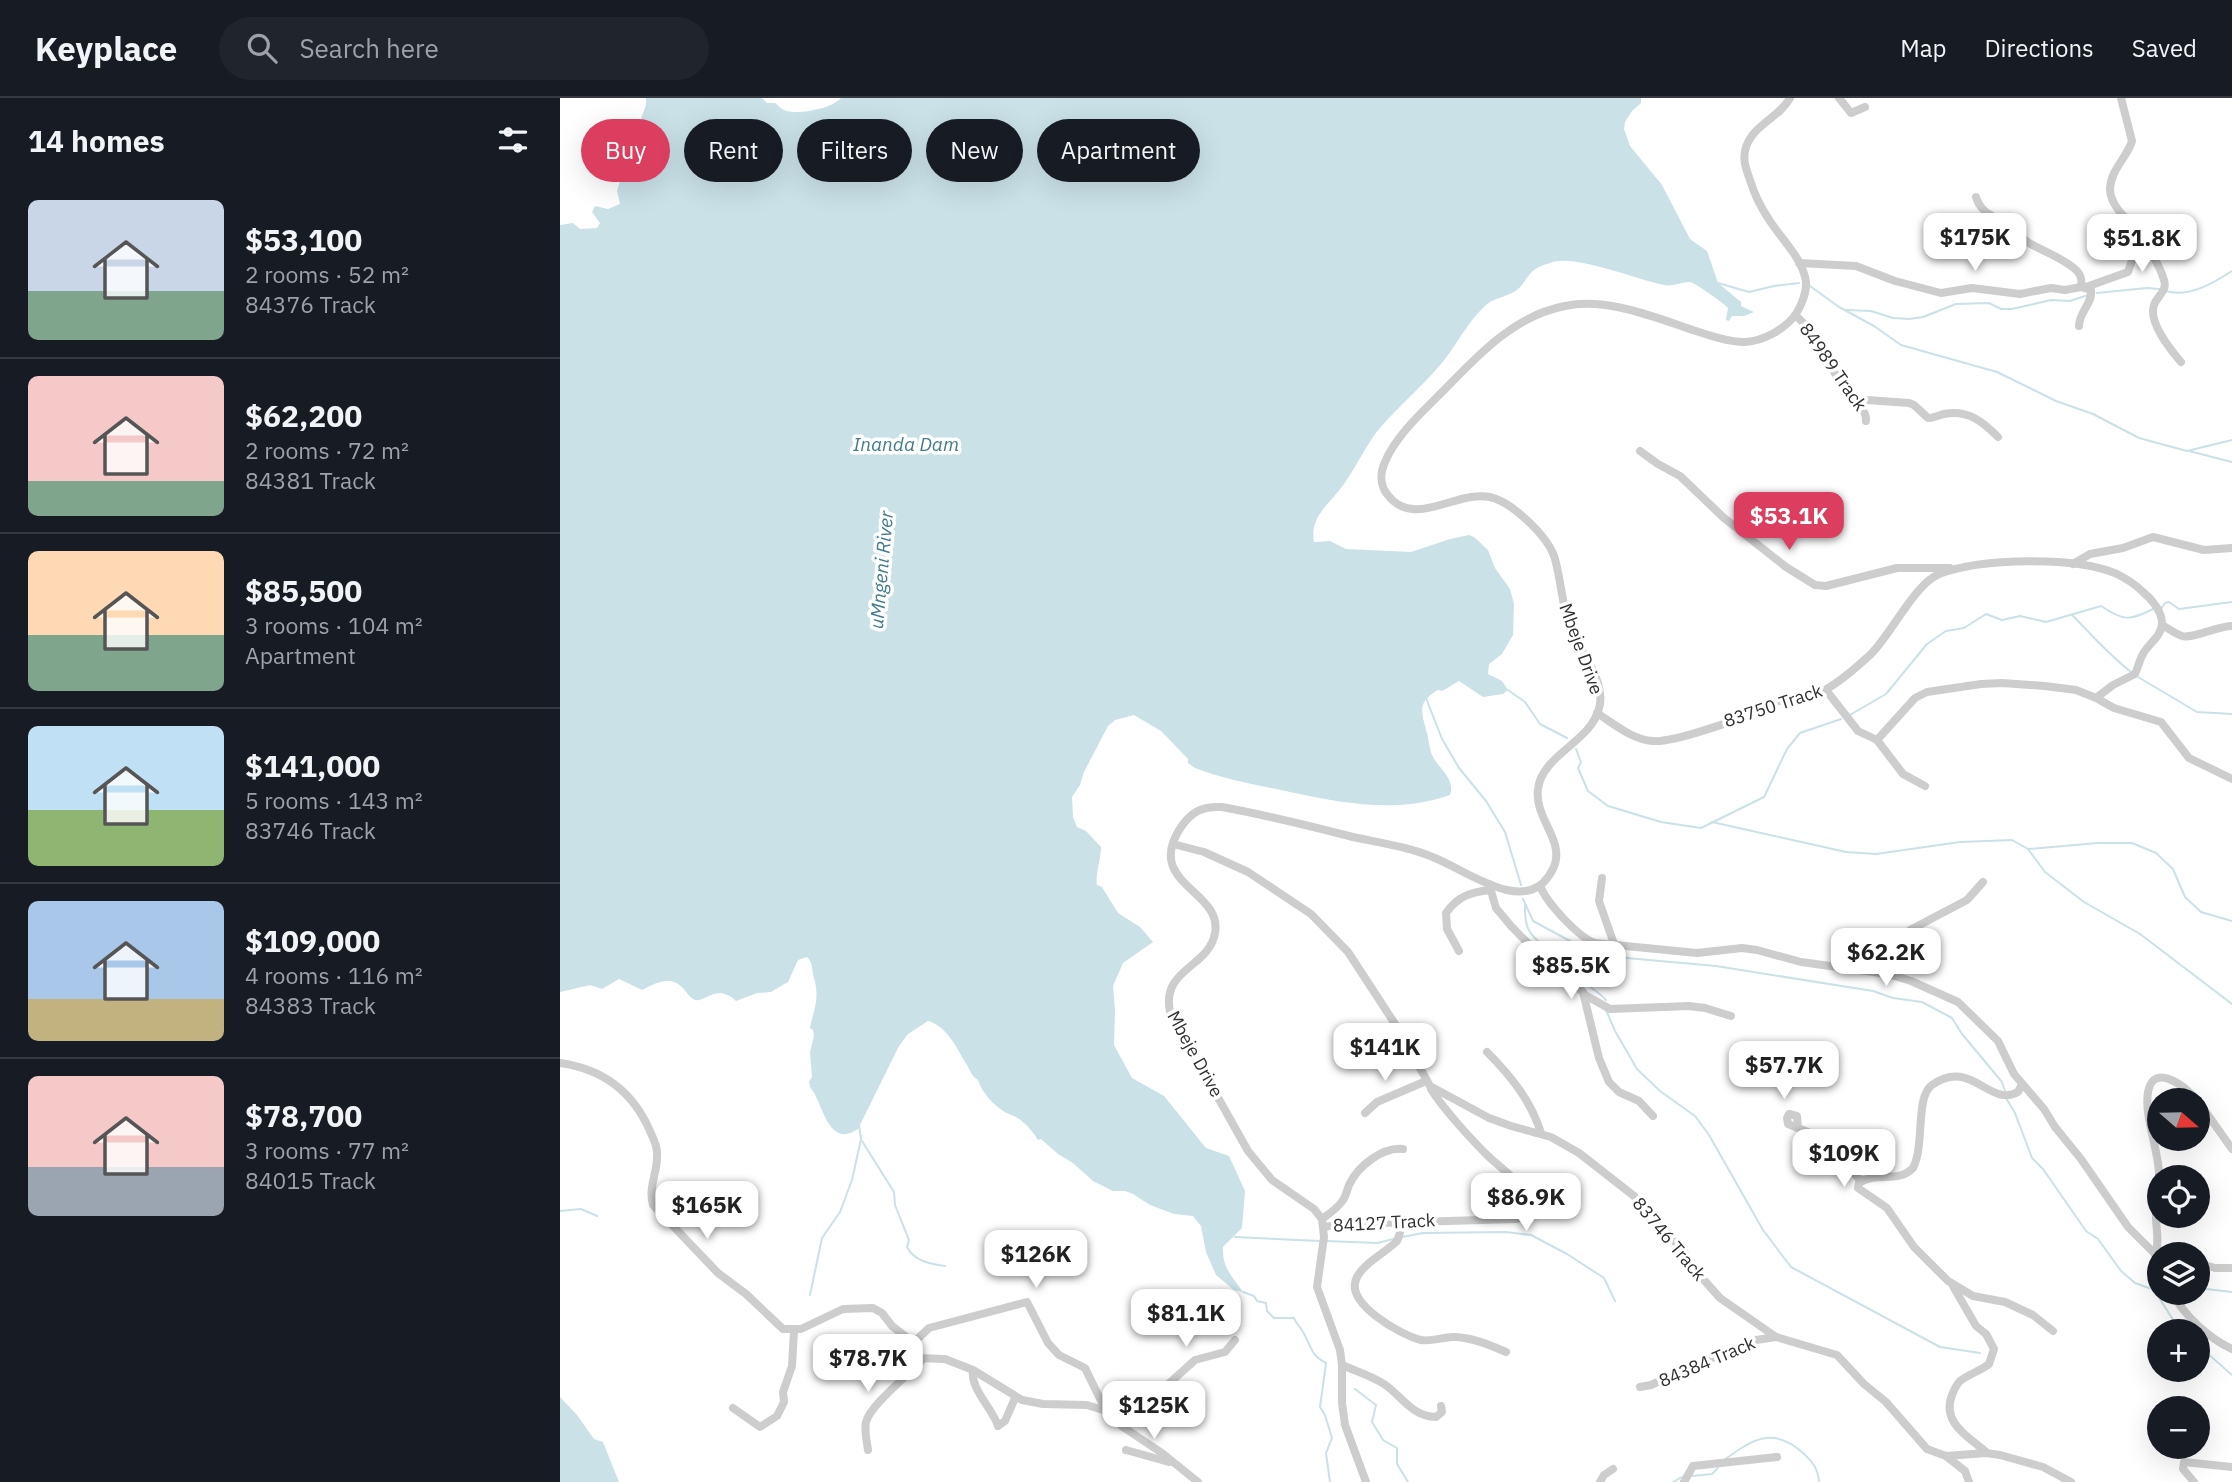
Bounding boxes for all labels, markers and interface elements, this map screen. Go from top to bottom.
search box [219,17,709,80]
text: Keyplace [35,27,177,70]
icon: search [243,29,281,67]
text: Search here [299,31,439,65]
text: Map [1900,32,1946,64]
text: Directions [1984,32,2094,64]
text: Saved [2132,32,2197,64]
chip: Buy [581,119,670,182]
chip: Rent [684,119,783,182]
chip: Filters [797,119,912,182]
chip: New [926,119,1023,182]
chip: Apartment [1037,119,1200,182]
text: 14 homes [28,121,165,160]
icon: filters [494,121,532,159]
pin: $175K [1926,214,2024,273]
pin: $51.8K [2085,214,2199,274]
text: $53,100 [245,220,362,259]
text: $175K [1939,221,2011,251]
text: $51.8K [2103,222,2181,252]
icon: home [84,228,168,312]
text: 2 rooms · 52 m² [245,259,409,289]
text: 84376 Track [245,289,376,319]
street label: 84989 Track [1795,318,1872,416]
text: $62,200 [245,396,362,435]
icon: home [84,404,168,488]
water label: Inanda Dam [853,432,959,456]
text: 2 rooms · 72 m² [245,435,409,465]
text: 84381 Track [245,465,376,495]
pin: $53.1K [1732,492,1846,552]
text: $53.1K [1750,500,1828,530]
water label: uMngeni River [864,509,898,630]
text: $85,500 [245,571,362,610]
icon: home [84,579,168,663]
street label: Mbeje Drive [1554,600,1609,698]
text: 3 rooms · 104 m² [245,610,423,640]
text: Apartment [245,640,356,670]
street label: 83750 Track [1721,679,1826,732]
text: $141,000 [245,746,380,785]
icon: home [84,754,168,838]
text: 5 rooms · 143 m² [245,785,423,815]
text: 83746 Track [245,815,376,845]
text: $109,000 [245,921,380,960]
pin: $62.2K [1829,928,1943,988]
icon: home [84,929,168,1013]
text: $62.2K [1847,936,1925,966]
pin: $85.5K [1514,942,1628,1001]
text: $85.5K [1532,949,1610,979]
text: 4 rooms · 116 m² [245,960,423,990]
text: 84383 Track [245,990,376,1020]
street label: Mbeje Drive [1162,1006,1229,1101]
pin: $141K [1336,1024,1434,1083]
text: $141K [1349,1031,1421,1061]
pin: $57.7K [1727,1042,1841,1101]
text: $57.7K [1745,1049,1823,1079]
north arrow [2147,1088,2210,1152]
map controls [2147,1088,2210,1459]
text: $78,700 [245,1096,362,1135]
icon: home [84,1104,168,1188]
pin: $109K [1795,1130,1893,1189]
text: 3 rooms · 77 m² [245,1135,409,1165]
text: $109K [1808,1137,1880,1167]
text: 84015 Track [245,1165,376,1195]
button: locate [2147,1165,2210,1228]
pin: $86.9K [1469,1174,1583,1233]
text: $86.9K [1487,1181,1565,1211]
pin: $165K [658,1182,756,1241]
text: $165K [671,1189,743,1219]
street label: 83746 Track [1628,1192,1711,1286]
street label: 84127 Track [1332,1208,1436,1237]
pin: $126K [987,1230,1085,1290]
text: $126K [1000,1238,1072,1268]
button: layers [2147,1242,2210,1305]
pin: $81.1K [1129,1290,1243,1349]
text: $81.1K [1147,1297,1225,1327]
button: + [2147,1319,2210,1382]
street label: 84384 Track [1655,1331,1759,1392]
pin: $78.7K [811,1334,925,1394]
text: $78.7K [829,1342,907,1372]
pin: $125K [1105,1382,1203,1441]
text: $125K [1118,1389,1190,1419]
button: − [2147,1396,2210,1459]

